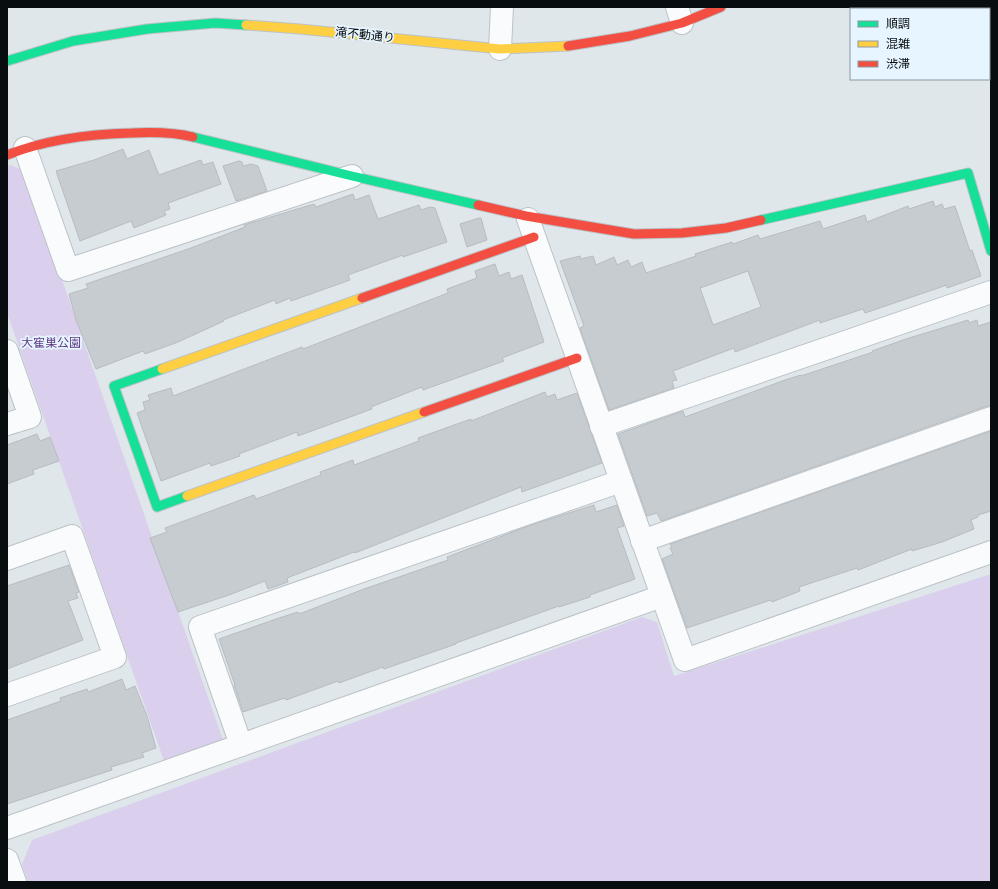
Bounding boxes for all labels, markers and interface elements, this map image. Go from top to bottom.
legend [850,8,990,80]
text: 順調 [886,16,910,31]
street label: 滝不動通り [334,24,396,45]
text: 混雑 [886,36,910,51]
text: 渋滞 [886,56,910,71]
park label: 大寉巣公園 [21,335,81,350]

